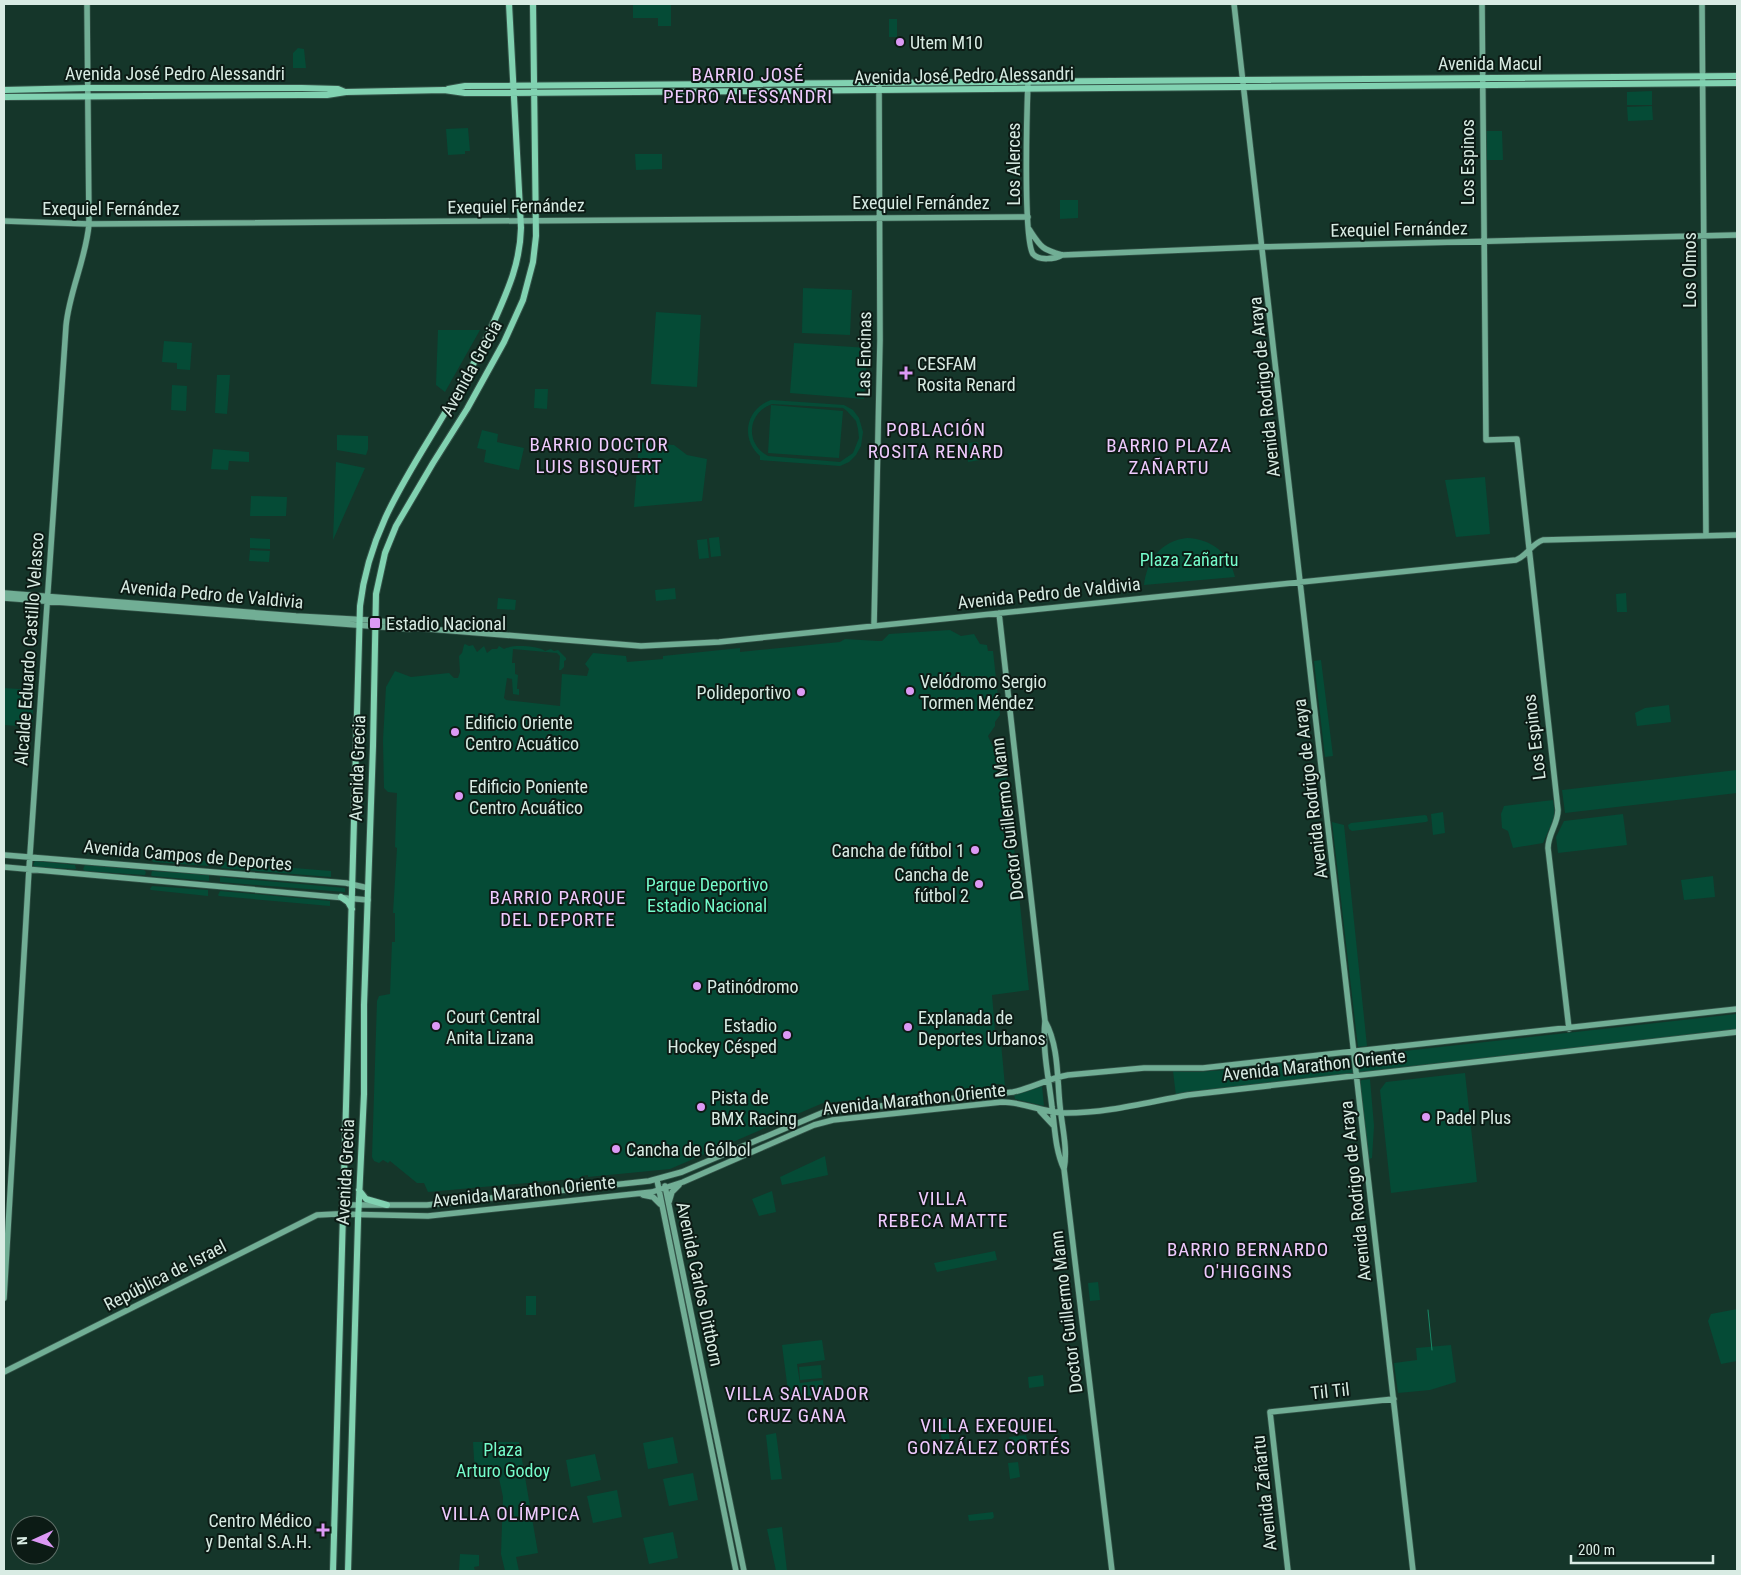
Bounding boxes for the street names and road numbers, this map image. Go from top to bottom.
street label: Avenida Macul [1438,53,1542,74]
street label: Avenida José Pedro Alessandri [65,63,285,84]
street label: Avenida José Pedro Alessandri [854,63,1074,87]
street label: Los Espinos [1457,119,1478,205]
street label: Los Alerces [1003,122,1024,206]
street label: Exequiel Fernández [852,192,990,213]
street label: Exequiel Fernández [447,194,585,218]
street label: Exequiel Fernández [42,198,180,219]
street label: Exequiel Fernández [1330,217,1468,241]
street label: Los Olmos [1679,232,1700,308]
street label: Avenida Rodrigo de Araya [1244,296,1284,478]
street label: Las Encinas [853,311,875,397]
street label: Avenida Grecia [436,317,506,419]
street label: Alcalde Eduardo Castillo Velasco [10,532,48,766]
street label: Avenida Pedro de Valdivia [957,573,1141,613]
street label: Avenida Pedro de Valdivia [120,576,304,612]
street label: Los Espinos [1518,693,1550,781]
street label: Avenida Rodrigo de Araya [1289,698,1331,880]
street label: Avenida Grecia [345,715,369,821]
street label: Doctor Guillermo Mann [987,737,1027,901]
street label: Avenida Campos de Deportes [83,835,293,875]
street label: Avenida Marathon Oriente [1222,1045,1406,1085]
street label: Avenida Marathon Oriente [822,1079,1006,1119]
street label: Avenida Rodrigo de Araya [1335,1100,1375,1282]
street label: Avenida Grecia [332,1119,358,1225]
street label: Avenida Marathon Oriente [432,1171,616,1211]
street label: Avenida Carlos Dittborn [672,1200,728,1368]
street label: Doctor Guillermo Mann [1046,1230,1086,1394]
street label: República de Israel [100,1235,230,1315]
street label: Til Til [1309,1379,1351,1403]
street label: Avenida Zañartu [1248,1434,1280,1552]

